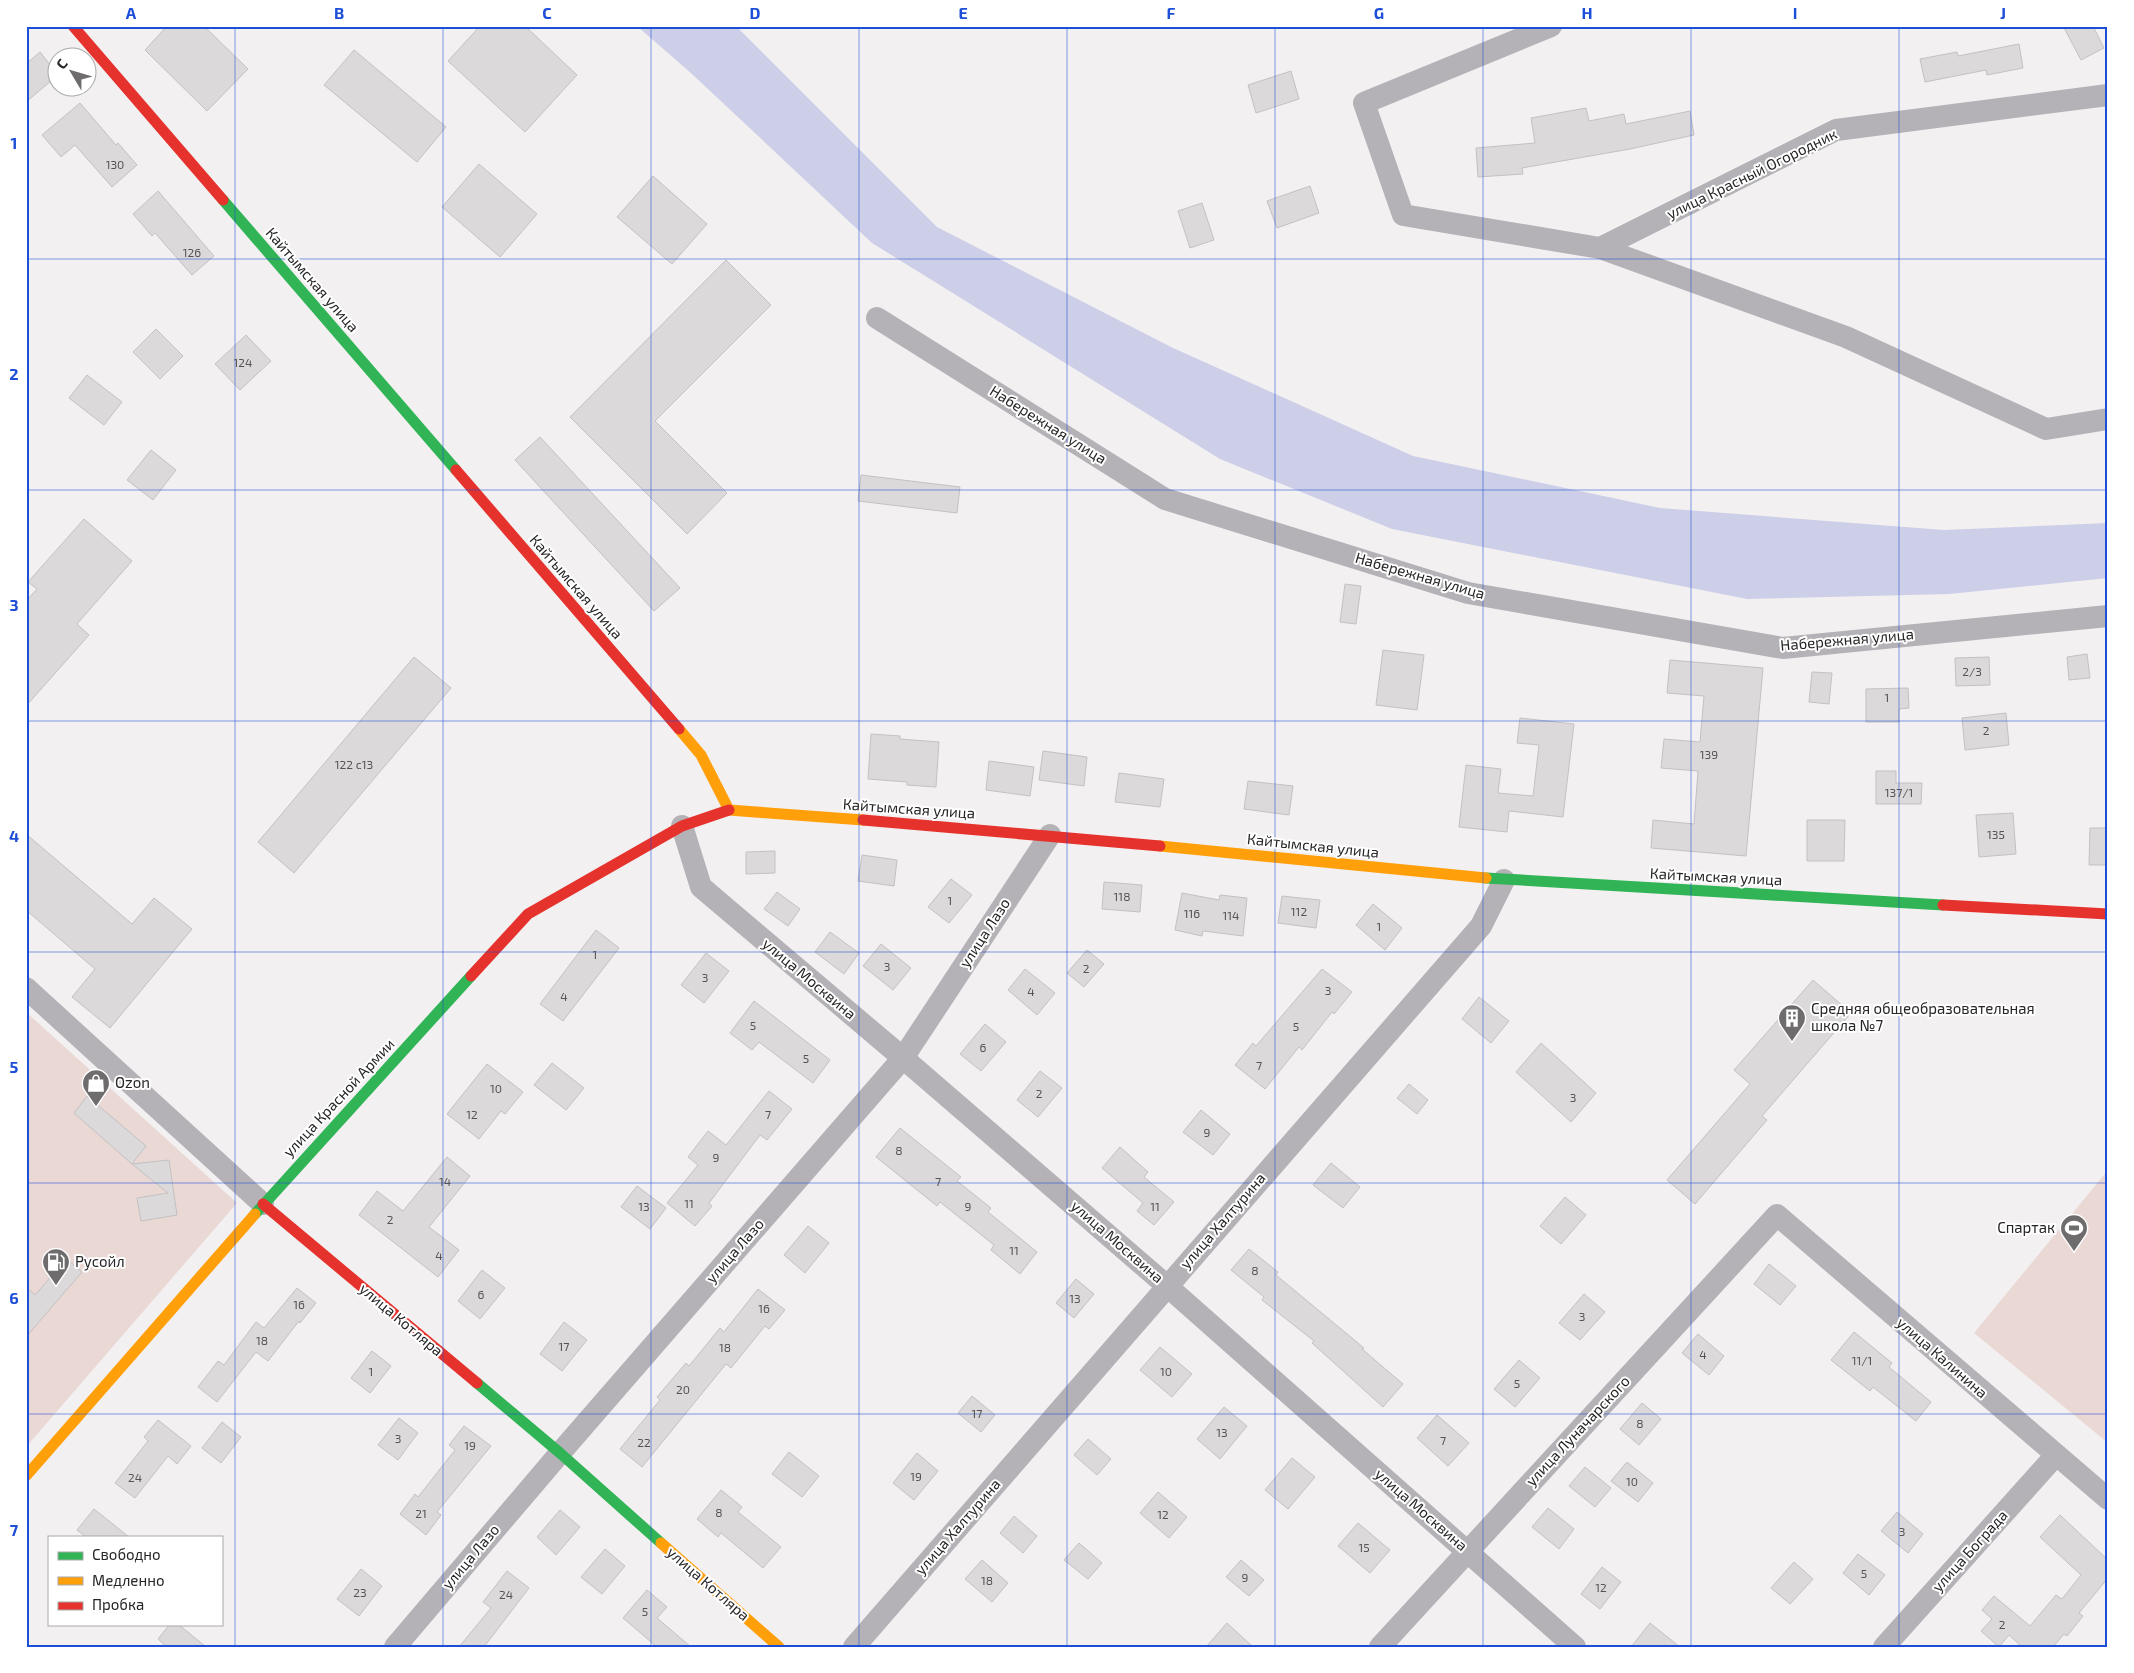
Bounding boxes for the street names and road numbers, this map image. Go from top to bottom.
street label: улица Красный Огородник [1663,124,1840,223]
street label: Кайтымская улица [262,223,363,336]
street label: Набережная улица [986,381,1110,468]
street label: Кайтымская улица [526,530,627,643]
street label: Набережная улица [1353,548,1487,603]
street label: Набережная улица [1779,624,1915,655]
street label: Кайтымская улица [842,794,976,823]
street label: Кайтымская улица [1246,829,1380,862]
street label: Кайтымская улица [1649,864,1783,889]
street label: улица Лазо [955,894,1014,971]
street label: улица Москвина [759,934,860,1023]
street label: улица Красной Армии [279,1035,398,1161]
street label: улица Халтурина [1176,1169,1269,1273]
street label: улица Москвина [1067,1196,1168,1287]
street label: улица Лазо [701,1215,768,1287]
street label: улица Котляра [356,1279,447,1360]
street label: улица Калинина [1893,1313,1992,1402]
street label: улица Луначарского [1521,1371,1634,1490]
street label: улица Москвина [1371,1464,1472,1555]
street label: улица Халтурина [911,1475,1004,1579]
street label: улица Бограда [1928,1506,2011,1596]
street label: улица Лазо [438,1520,503,1593]
street label: улица Котляра [663,1542,754,1625]

